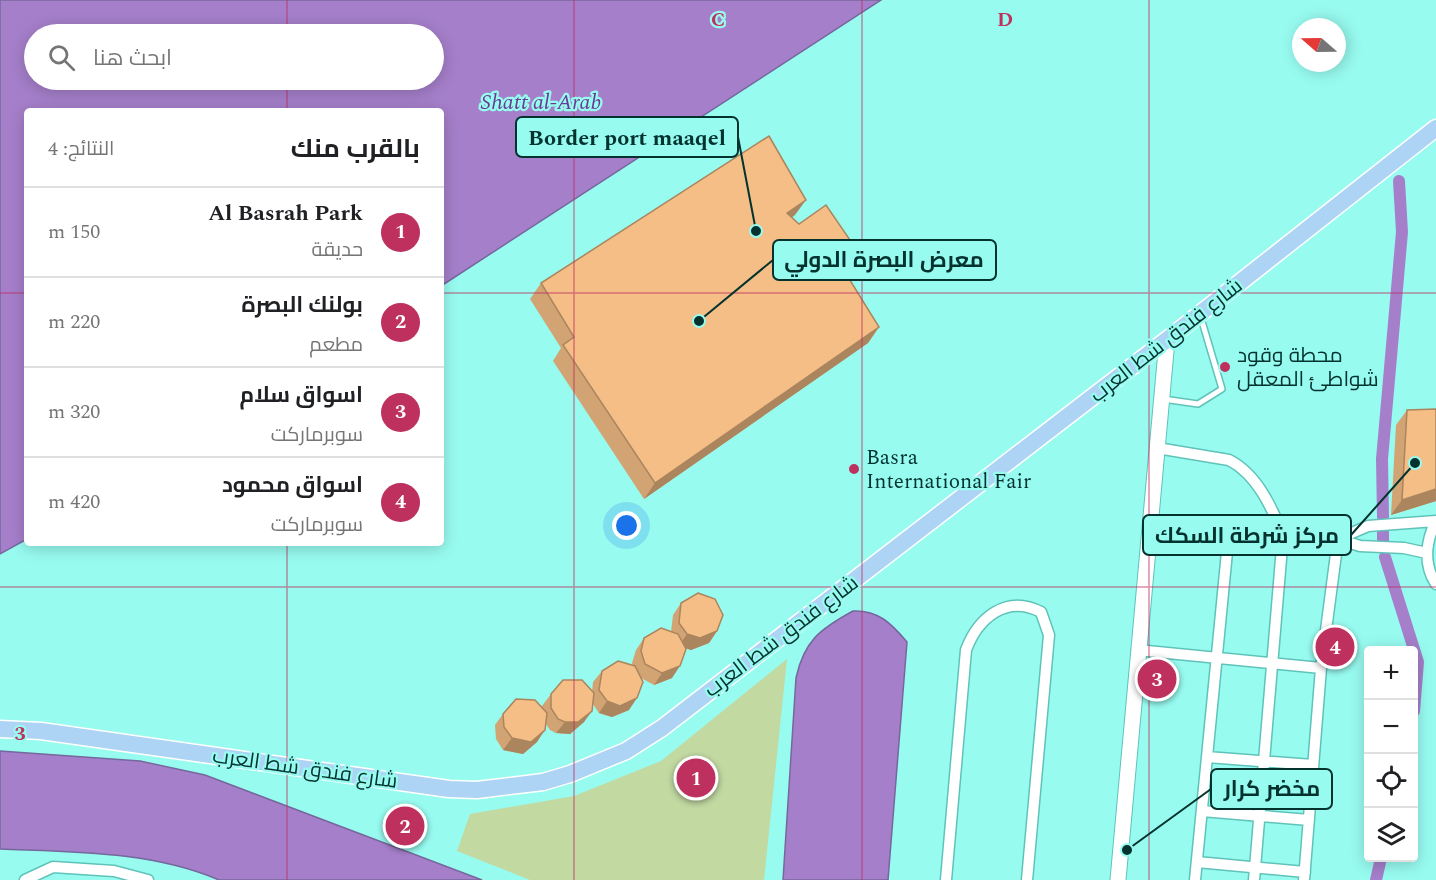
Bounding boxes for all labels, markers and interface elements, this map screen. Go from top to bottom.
text: C [711,5,725,35]
text: D [997,5,1013,35]
north arrow [1292,18,1346,72]
search box [24,24,444,90]
icon: search [45,41,78,74]
text: ابحث هنا [93,42,172,75]
water label: Shatt al-Arab [481,86,601,119]
callout: Border port maaqel [516,117,738,157]
text: Border port maaqel [528,122,726,155]
text: بالقرب منك [291,129,420,169]
text: النتائج: 4 [48,134,114,164]
text: Al Basrah Park [208,197,363,230]
text: 150 m [48,217,100,247]
text: 1 [395,217,406,247]
text: حديقة [312,235,363,265]
callout: معرض البصرة الدولي [773,240,996,280]
text: معرض البصرة الدولي [784,244,984,277]
street label: شارع فندق شط العرب [1083,271,1250,411]
text: بولنك البصرة [242,289,363,322]
text: 220 m [48,307,100,337]
text: 2 [395,307,406,337]
text: مطعم [309,330,363,360]
place label: محطة وقود شواطئ المعقل [1237,340,1379,396]
marker: محطة وقود شواطئ المعقل [1218,360,1232,374]
text: اسواق سلام [240,379,363,412]
text: 320 m [48,397,100,427]
text: 3 [395,397,406,427]
text: سوبرماركت [271,420,363,450]
place label: Basra International Fair [866,442,1031,498]
marker: Basra International Fair [847,462,861,476]
text: اسواق محمود [222,469,363,502]
text: 420 m [48,487,100,517]
text: 4 [395,487,406,517]
text: سوبرماركت [271,510,363,540]
your location [612,511,641,540]
callout: مركز شرطة السكك [1143,515,1351,555]
text: مركز شرطة السكك [1155,520,1339,553]
street label: شارع فندق شط العرب [698,568,866,706]
pin: 4 [1316,624,1354,670]
map controls [1364,646,1418,862]
button: + [1364,646,1418,700]
pin: 3 [1138,656,1176,702]
button: − [1364,700,1418,754]
text: 3 [14,719,26,749]
street label: شارع فندق شط العرب [210,740,399,798]
button: locate [1364,754,1418,808]
pin: 1 [676,756,716,800]
callout: مخضر كرار [1211,769,1332,809]
text: مخضر كرار [1223,773,1320,806]
pin: 2 [386,804,424,848]
button: layers [1364,808,1418,862]

